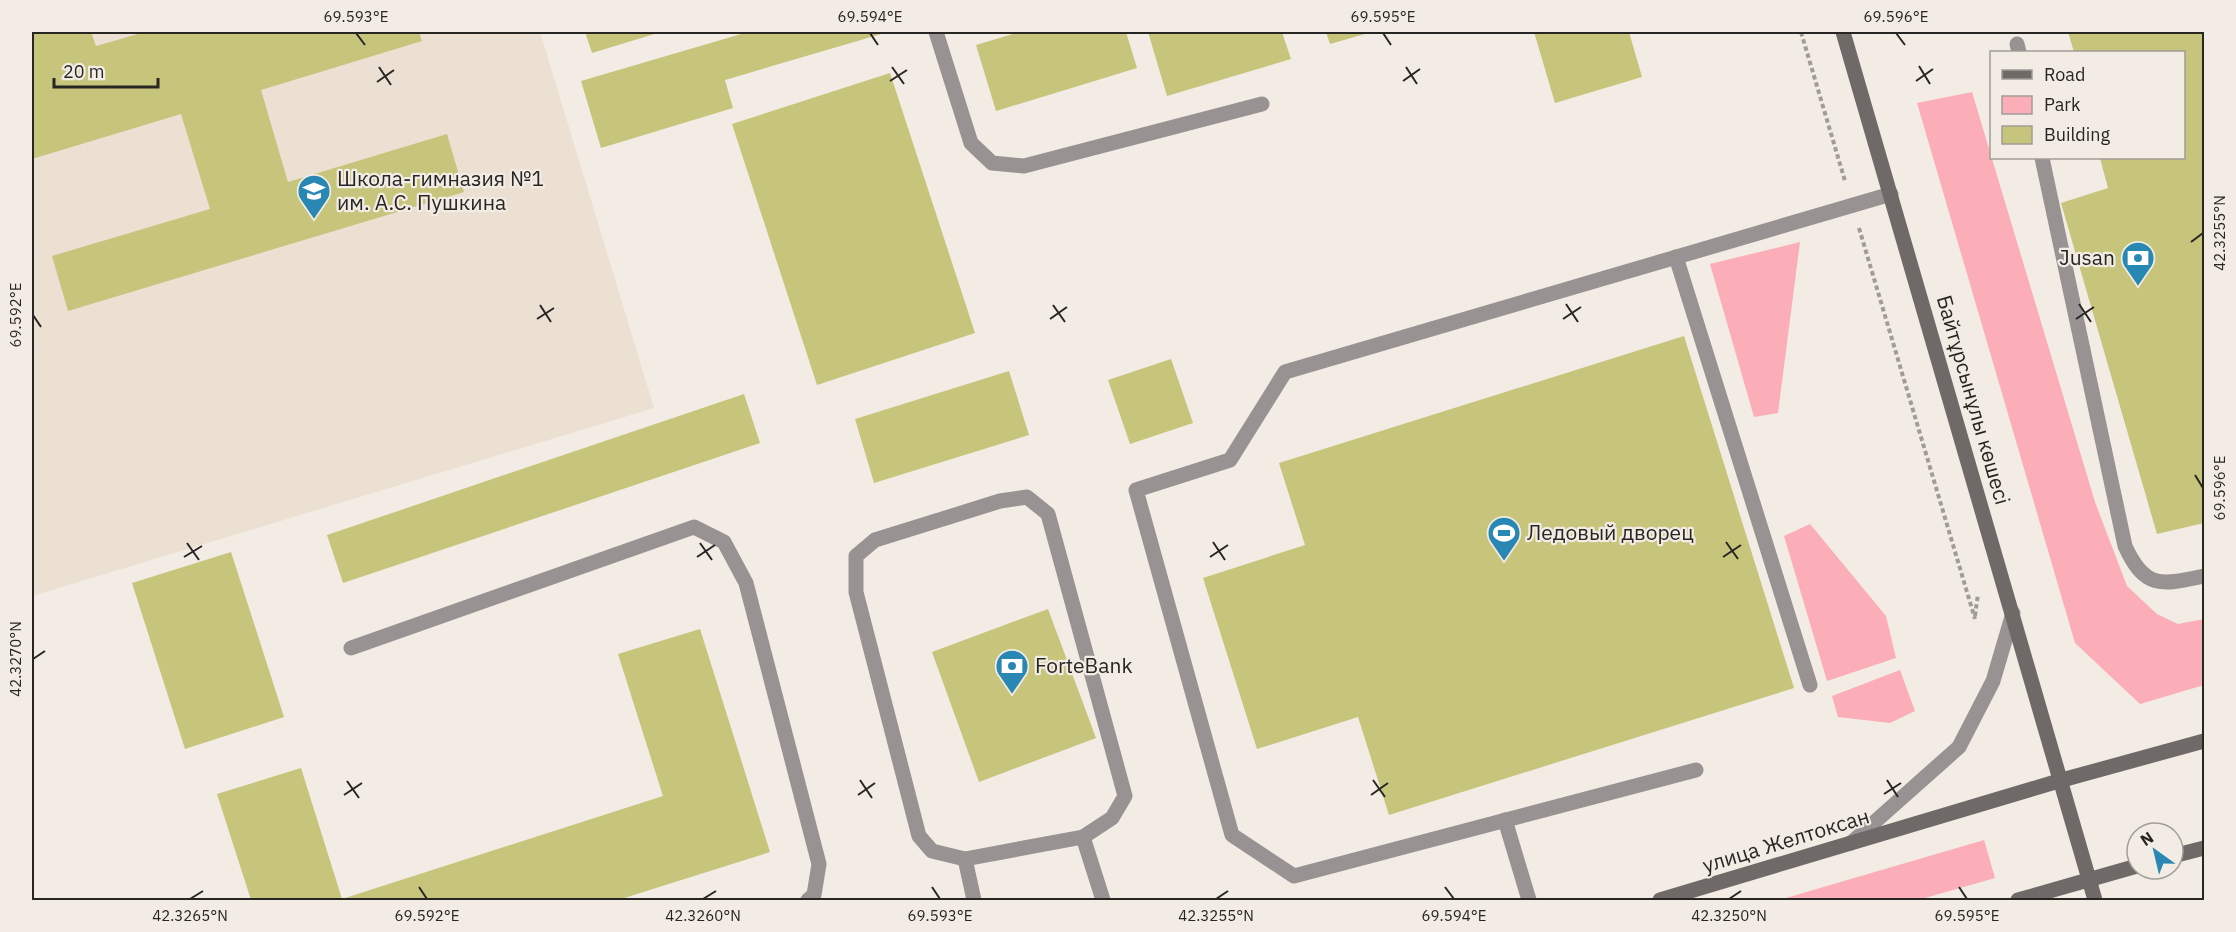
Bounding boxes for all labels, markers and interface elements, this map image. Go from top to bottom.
text: 69.593°E [324,7,388,26]
text: 69.594°E [838,7,902,26]
text: 69.595°E [1351,7,1415,26]
text: 69.596°E [1864,7,1928,26]
scale bar [54,51,158,89]
legend [1990,51,2185,159]
text: 20 m [63,60,105,83]
text: Road [2044,63,2085,86]
text: Park [2044,93,2081,116]
text: Building [2044,123,2111,146]
place label: Школа-гимназия №1 им. А.С. Пушкина [337,164,544,216]
school or university icon: Школа-гимназия №1 им. А.С. Пушкина [296,173,332,220]
text: 42.3255°N [2210,195,2229,271]
bank icon: Jusan [2120,240,2156,287]
place label: Jusan [2059,243,2115,271]
text: 69.592°E [6,283,25,347]
street label: Байтұрсынұлы көшесі [1931,292,2017,508]
text: 69.596°E [2210,456,2229,520]
sports icon: Ледовый дворец [1486,515,1522,562]
place label: Ледовый дворец [1527,518,1694,546]
text: 42.3270°N [6,621,25,697]
bank icon: ForteBank [994,648,1030,695]
place label: ForteBank [1035,651,1133,679]
street label: улица Желтоксан [1699,801,1873,879]
north arrow [2125,821,2185,881]
text: N [2136,827,2157,850]
text: 42.3265°N [152,906,228,925]
text: 69.592°E [395,906,459,925]
text: 42.3260°N [665,906,741,925]
text: 69.593°E [908,906,972,925]
text: 42.3255°N [1178,906,1254,925]
text: 69.594°E [1422,906,1486,925]
text: 42.3250°N [1691,906,1767,925]
text: 69.595°E [1935,906,1999,925]

